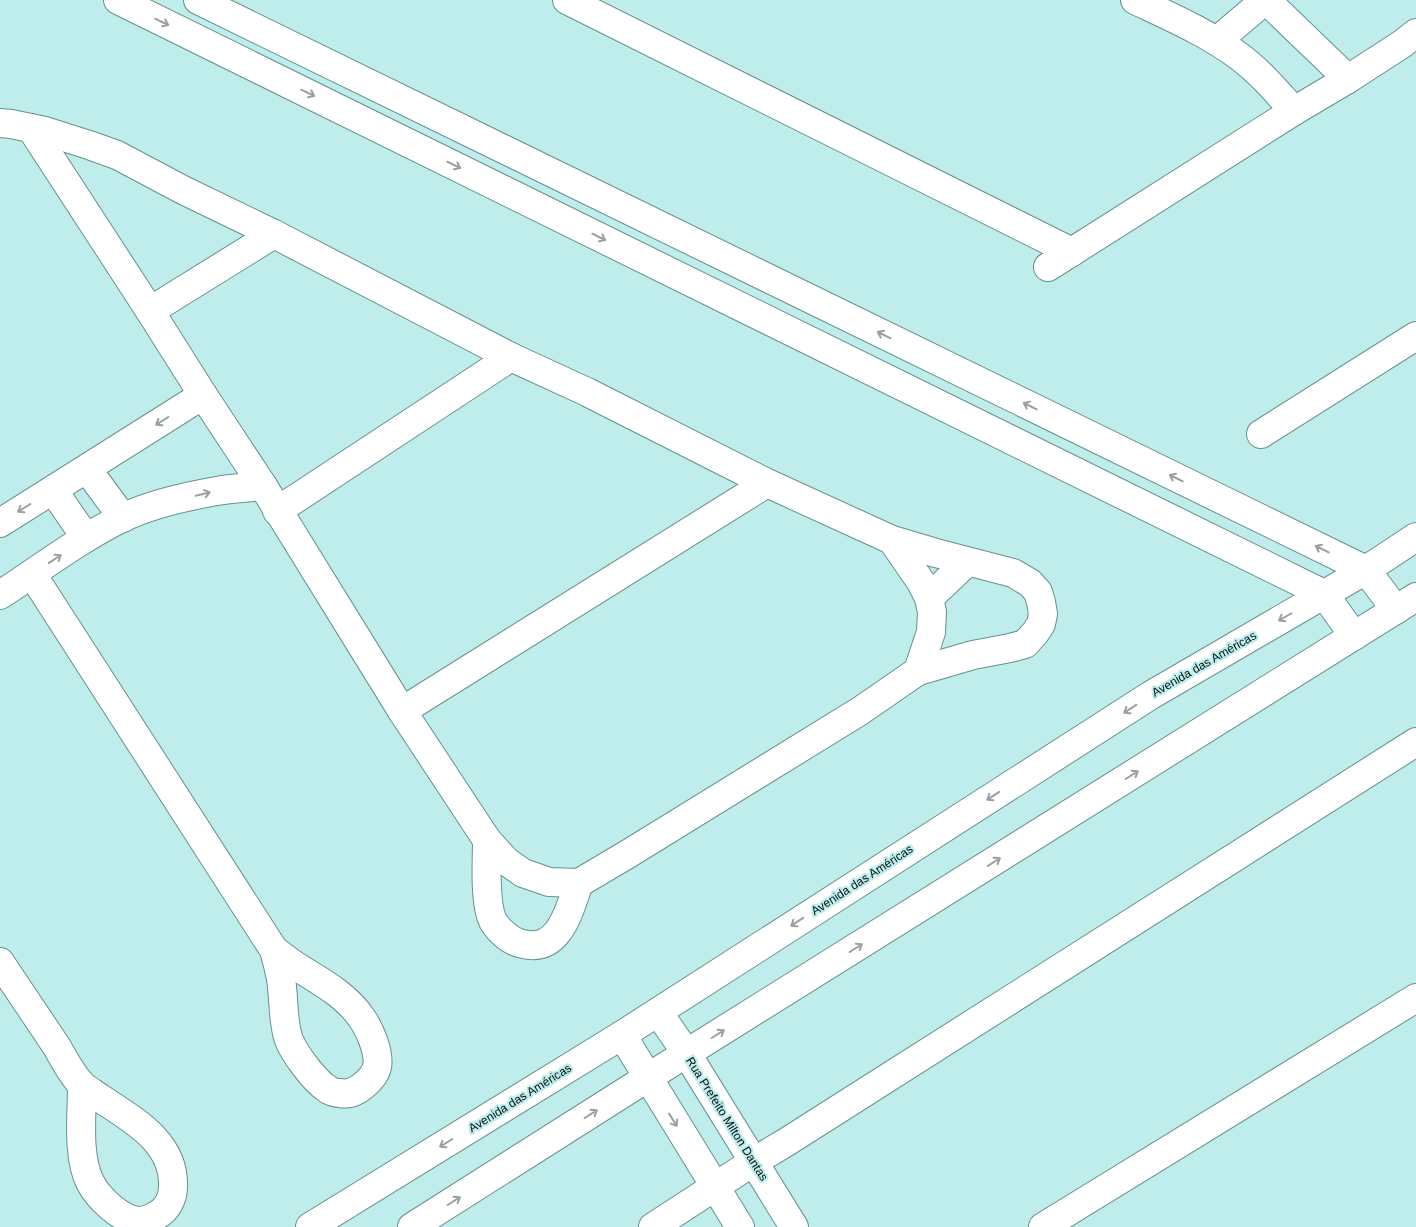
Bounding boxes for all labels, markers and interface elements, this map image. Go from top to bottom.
one-way arrow [154,17,169,27]
one-way arrow [300,89,315,99]
one-way arrow [446,160,461,170]
one-way arrow [591,233,606,242]
one-way arrow [877,330,892,339]
one-way arrow [1023,401,1038,410]
one-way arrow [155,417,169,427]
one-way arrow [1169,472,1184,482]
one-way arrow [194,489,210,498]
one-way arrow [17,503,31,513]
one-way arrow [1315,544,1330,553]
one-way arrow [48,554,62,564]
one-way arrow [1278,613,1292,623]
street label: Avenida das Américas [1149,628,1259,700]
one-way arrow [1123,704,1137,714]
one-way arrow [1124,770,1138,780]
one-way arrow [986,791,1000,802]
street label: Avenida das Américas [808,842,916,918]
one-way arrow [986,856,1000,866]
one-way arrow [791,917,805,927]
one-way arrow [849,942,863,953]
one-way arrow [711,1029,725,1039]
street label: Rua Prefeito Milton Dantas [683,1054,771,1184]
street label: Avenida das Américas [466,1061,574,1135]
one-way arrow [584,1109,598,1119]
one-way arrow [669,1112,679,1126]
one-way arrow [440,1139,454,1149]
one-way arrow [446,1196,460,1206]

